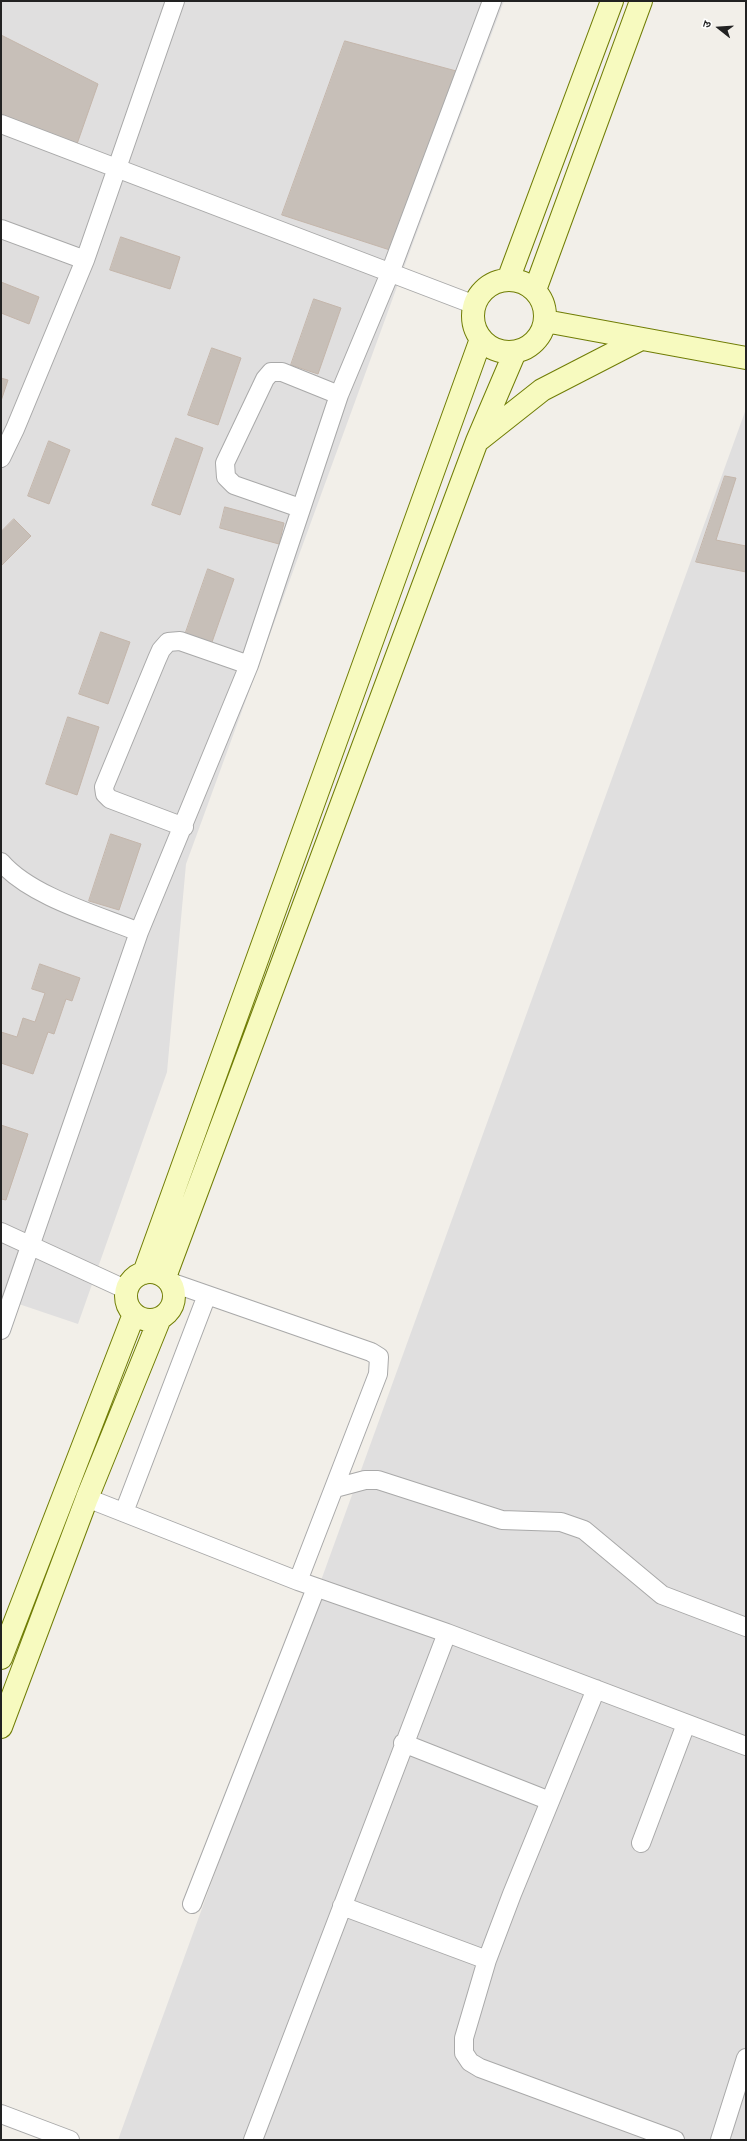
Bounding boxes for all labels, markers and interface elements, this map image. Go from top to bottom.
north arrow [699,8,739,48]
text: उ [700,19,714,29]

